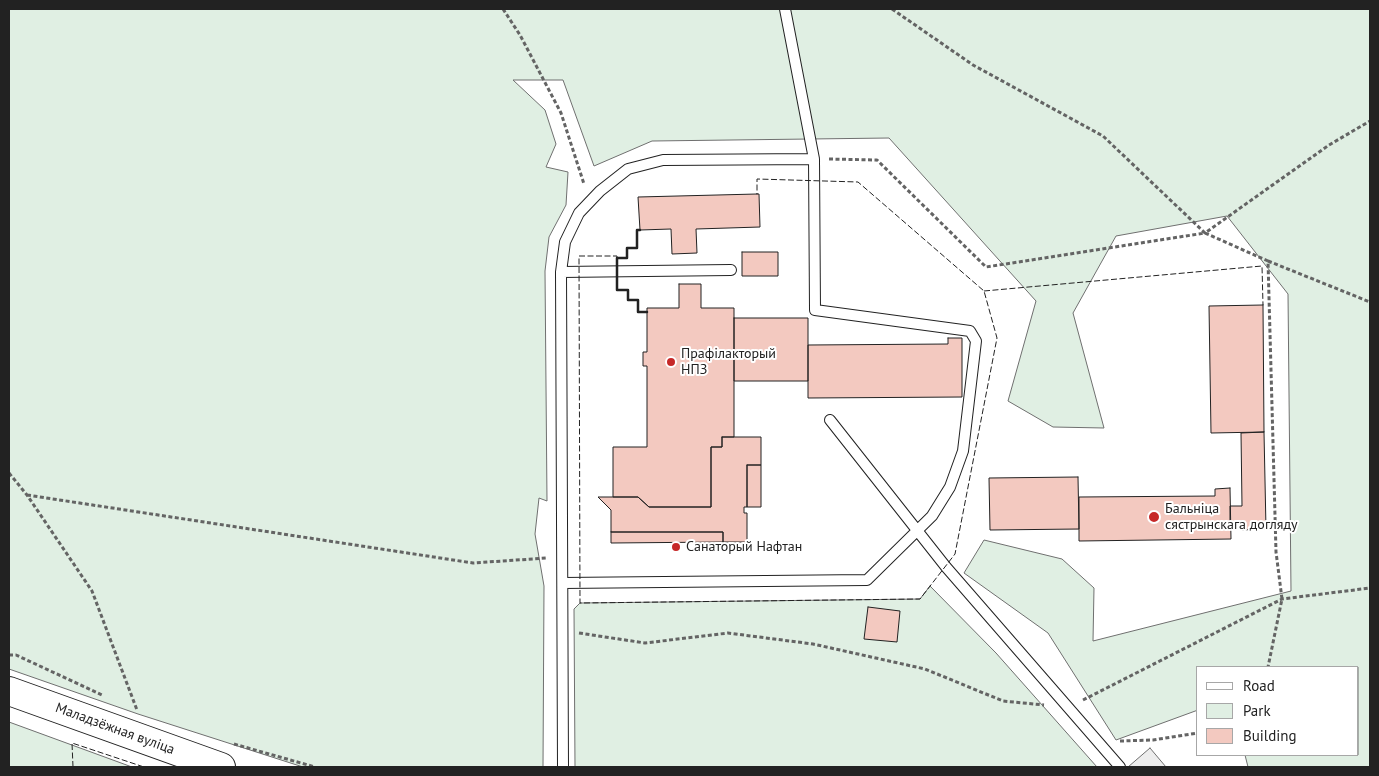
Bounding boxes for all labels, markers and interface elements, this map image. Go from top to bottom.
place label: Прафілакторый НПЗ [681,346,776,378]
marker: Прафілакторый НПЗ [665,356,677,368]
place label: Бальніца сястрынскага догляду [1165,501,1298,534]
marker: Бальніца сястрынскага догляду [1147,510,1161,524]
place label: Санаторый Нафтан [686,539,802,555]
marker: Санаторый Нафтан [670,541,682,553]
legend [1196,666,1359,756]
text: Road [1243,676,1275,695]
street label: Маладзёжная вуліца [53,700,177,758]
text: Park [1243,701,1271,720]
text: Building [1243,726,1297,745]

